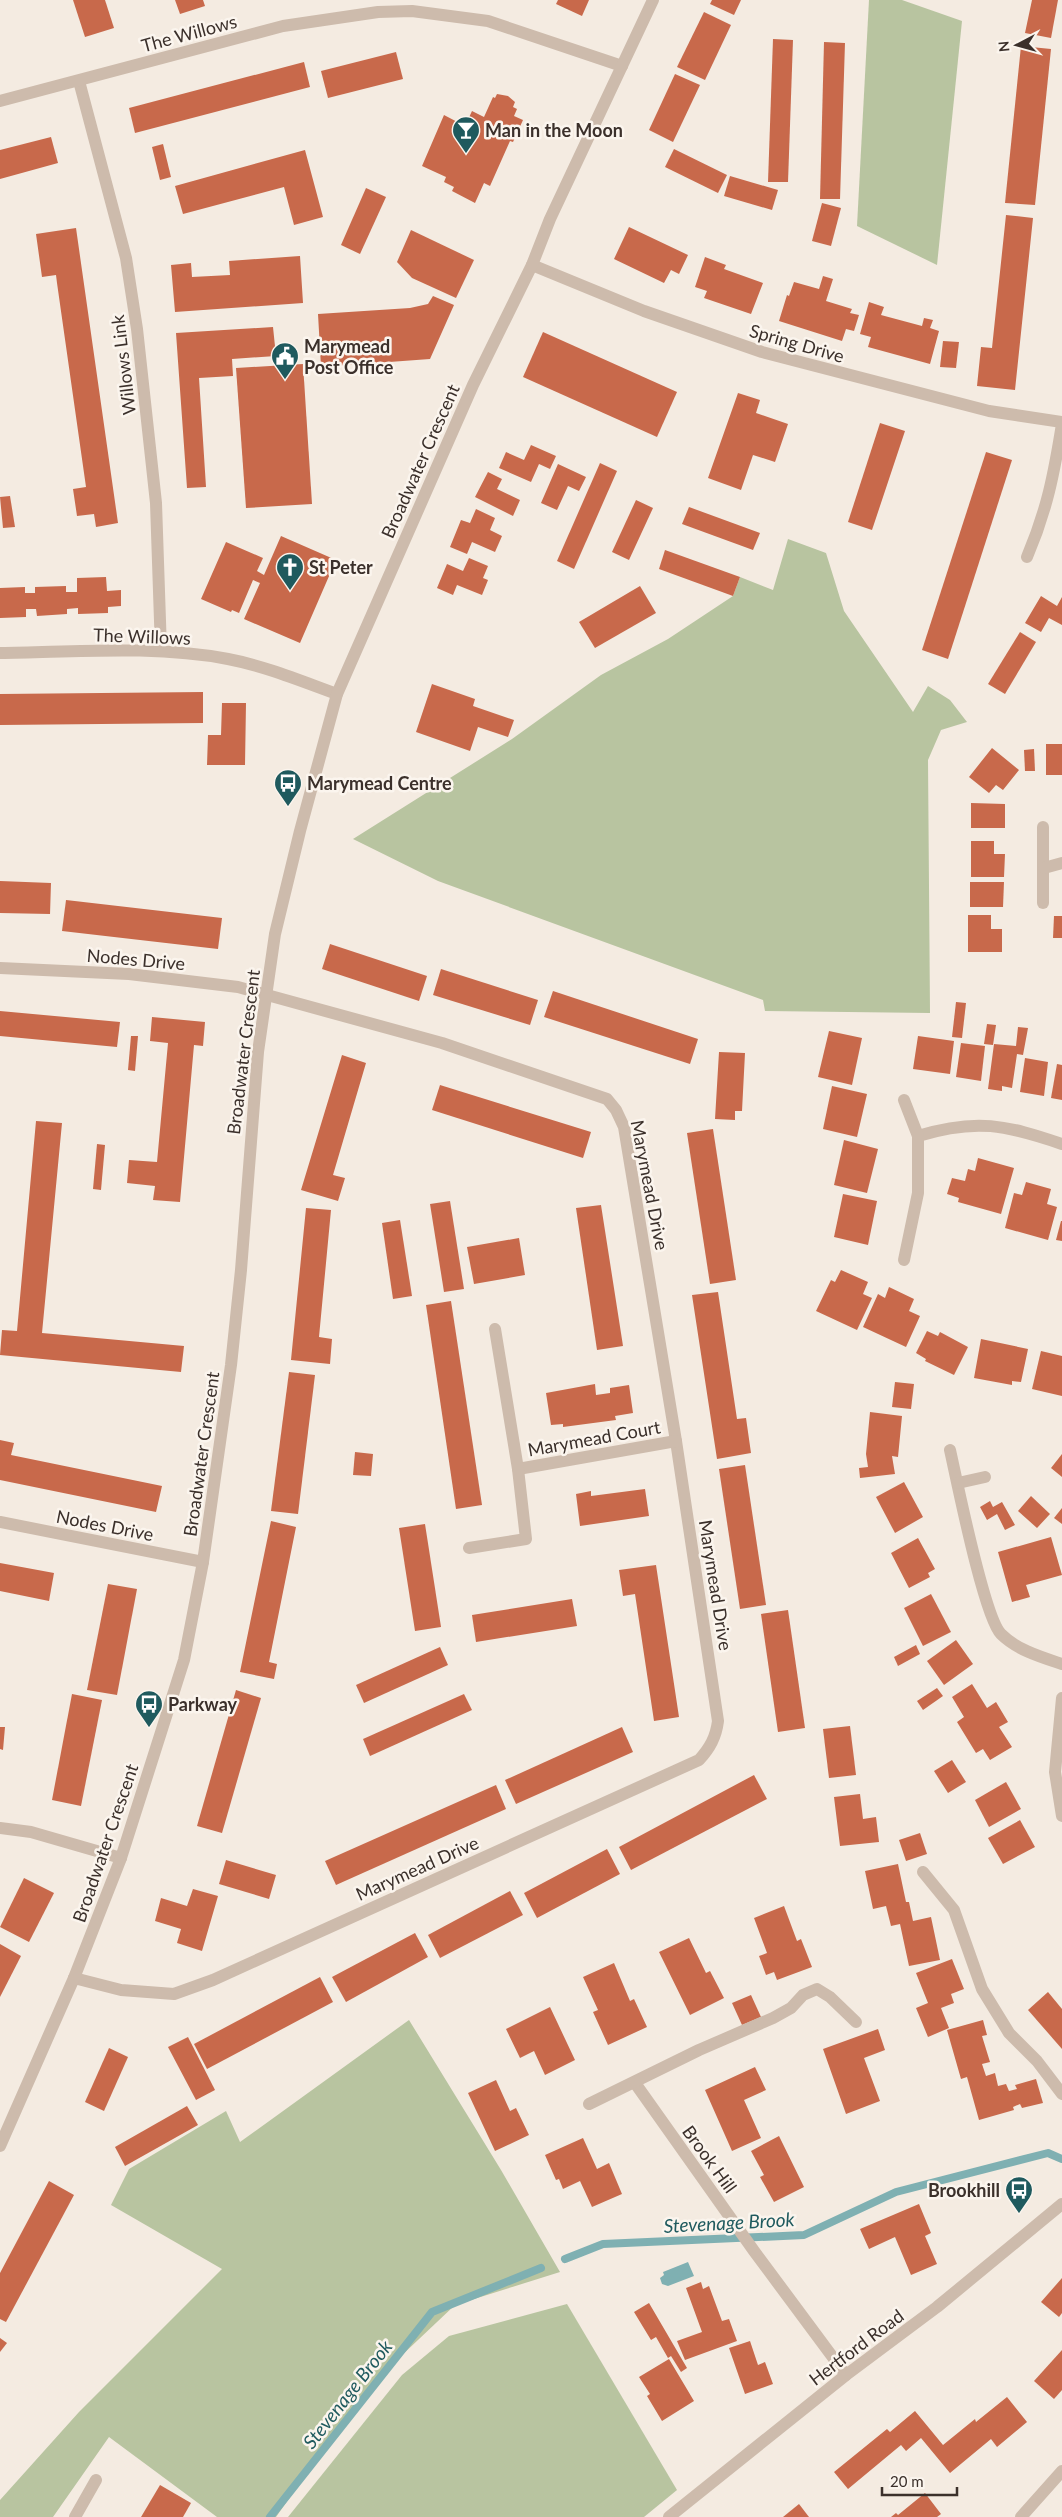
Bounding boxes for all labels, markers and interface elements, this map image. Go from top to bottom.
street label: The Willows [139,10,239,56]
north arrow [992,20,1042,70]
text: N [995,40,1013,53]
bar icon: Man in the Moon [451,115,481,154]
place label: Man in the Moon [485,119,623,141]
street label: Willows Link [106,313,140,416]
street label: Spring Drive [747,319,847,367]
place label: Marymead Post Office [304,335,394,378]
public building icon: Marymead Post Office [270,341,300,380]
street label: Broadwater Crescent [376,380,464,541]
church icon: St Peter [275,552,305,591]
place label: St Peter [309,556,373,578]
street label: The Willows [93,623,191,649]
bus stop icon: Marymead Centre [273,768,303,807]
place label: Marymead Centre [307,772,452,794]
street label: Nodes Drive [86,944,186,974]
street label: Broadwater Crescent [222,968,264,1136]
street label: Marymead Drive [627,1118,673,1252]
street label: Broadwater Crescent [179,1370,224,1538]
street label: Marymead Court [526,1415,663,1460]
street label: Nodes Drive [55,1505,155,1545]
street label: Marymead Drive [695,1518,737,1652]
bus stop icon: Parkway [134,1689,164,1728]
place label: Parkway [168,1693,238,1715]
street label: Broadwater Crescent [68,1760,143,1925]
street label: Marymead Drive [352,1831,482,1905]
street label: Brook Hill [678,2121,742,2197]
bus stop icon: Brookhill [1004,2175,1034,2214]
place label: Brookhill [928,2179,1000,2201]
water label: Stevenage Brook [663,2207,796,2237]
street label: Hertford Road [804,2304,908,2390]
water label: Stevenage Brook [298,2334,397,2453]
scale bar [882,2464,957,2496]
text: 20 m [890,2472,924,2490]

